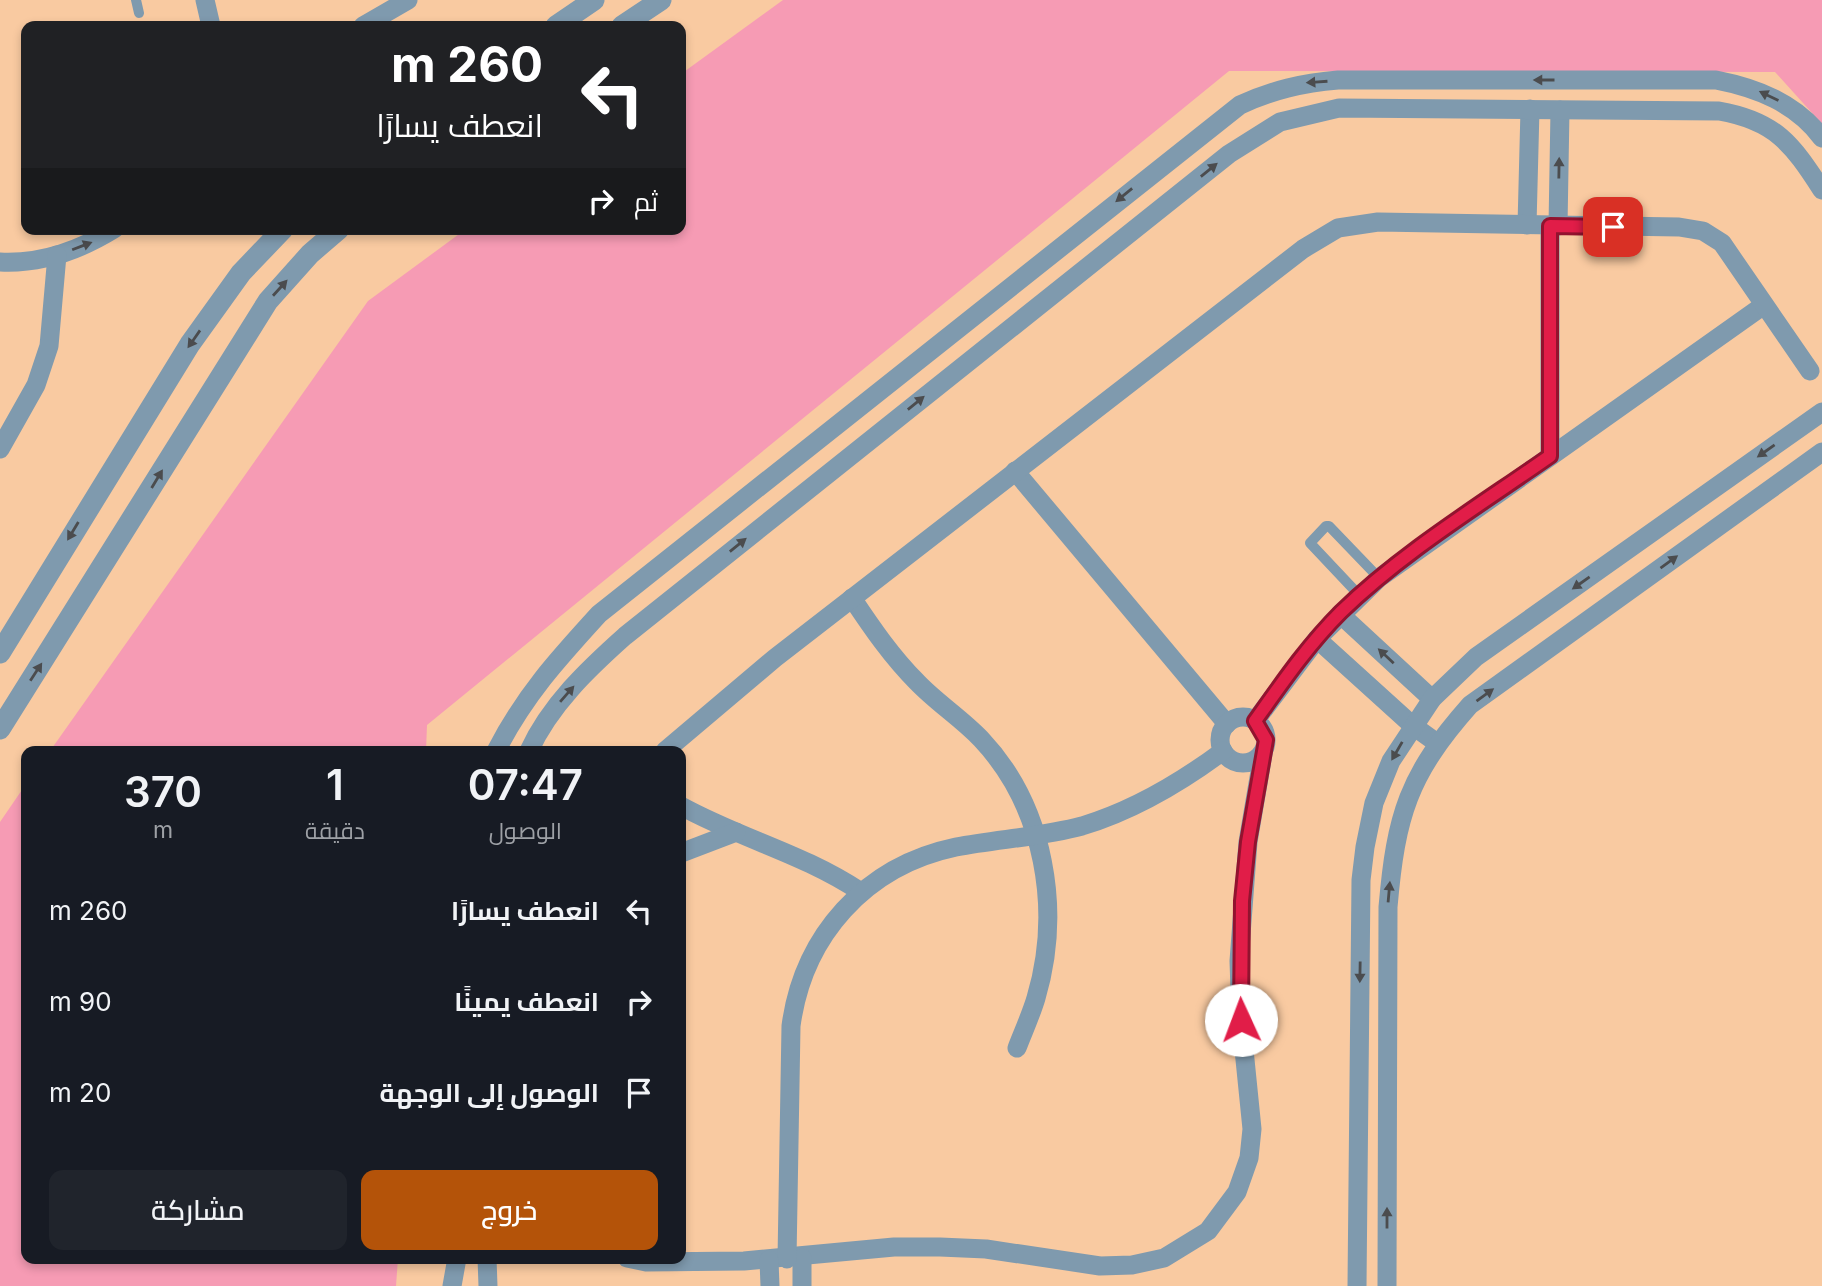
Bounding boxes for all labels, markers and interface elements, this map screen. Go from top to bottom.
text: 260 m [391,35,543,94]
icon: left [567,49,658,140]
one-way arrow [1533,74,1555,86]
one-way arrow [1305,77,1327,88]
one-way arrow [1759,90,1779,102]
text: انعطف يسارًا [376,106,543,145]
one-way arrow [1553,157,1565,179]
one-way arrow [1199,162,1217,177]
icon: right [582,182,620,220]
text: ثم [634,186,658,217]
one-way arrow [1115,187,1133,202]
pin [1583,197,1643,257]
icon: arrive [1594,208,1632,246]
one-way arrow [72,240,93,251]
one-way arrow [272,279,288,297]
one-way arrow [187,330,201,348]
one-way arrow [907,396,925,411]
one-way arrow [1757,444,1775,458]
one-way arrow [150,469,163,488]
one-way arrow [66,522,79,541]
one-way arrow [729,538,747,553]
one-way arrow [1660,555,1678,569]
one-way arrow [1572,576,1590,590]
one-way arrow [1377,648,1395,664]
one-way arrow [30,662,43,681]
one-way arrow [559,685,575,703]
one-way arrow [1476,688,1494,702]
one-way arrow [1391,741,1403,761]
text: 1 [326,759,344,810]
text: 07:47 [468,759,583,810]
text: 370 [124,766,202,817]
text: m [153,816,173,844]
text: دقيقة [305,817,365,845]
text: الوصول [489,817,562,845]
one-way arrow [1384,881,1395,903]
icon: left [620,892,658,930]
text: 260 m [49,895,127,926]
text: انعطف يسارًا [451,895,599,926]
one-way arrow [1355,962,1366,984]
icon: right [620,983,658,1021]
position arrow [1204,983,1278,1057]
text: 90 m [49,986,112,1017]
text: انعطف يمينًا [454,986,599,1017]
icon: arrive [620,1074,658,1112]
text: 20 m [49,1077,111,1108]
text: الوصول إلى الوجهة [380,1077,599,1108]
button: مشاركة [49,1170,347,1250]
button: خروج [361,1170,658,1250]
one-way arrow [1381,1207,1393,1229]

